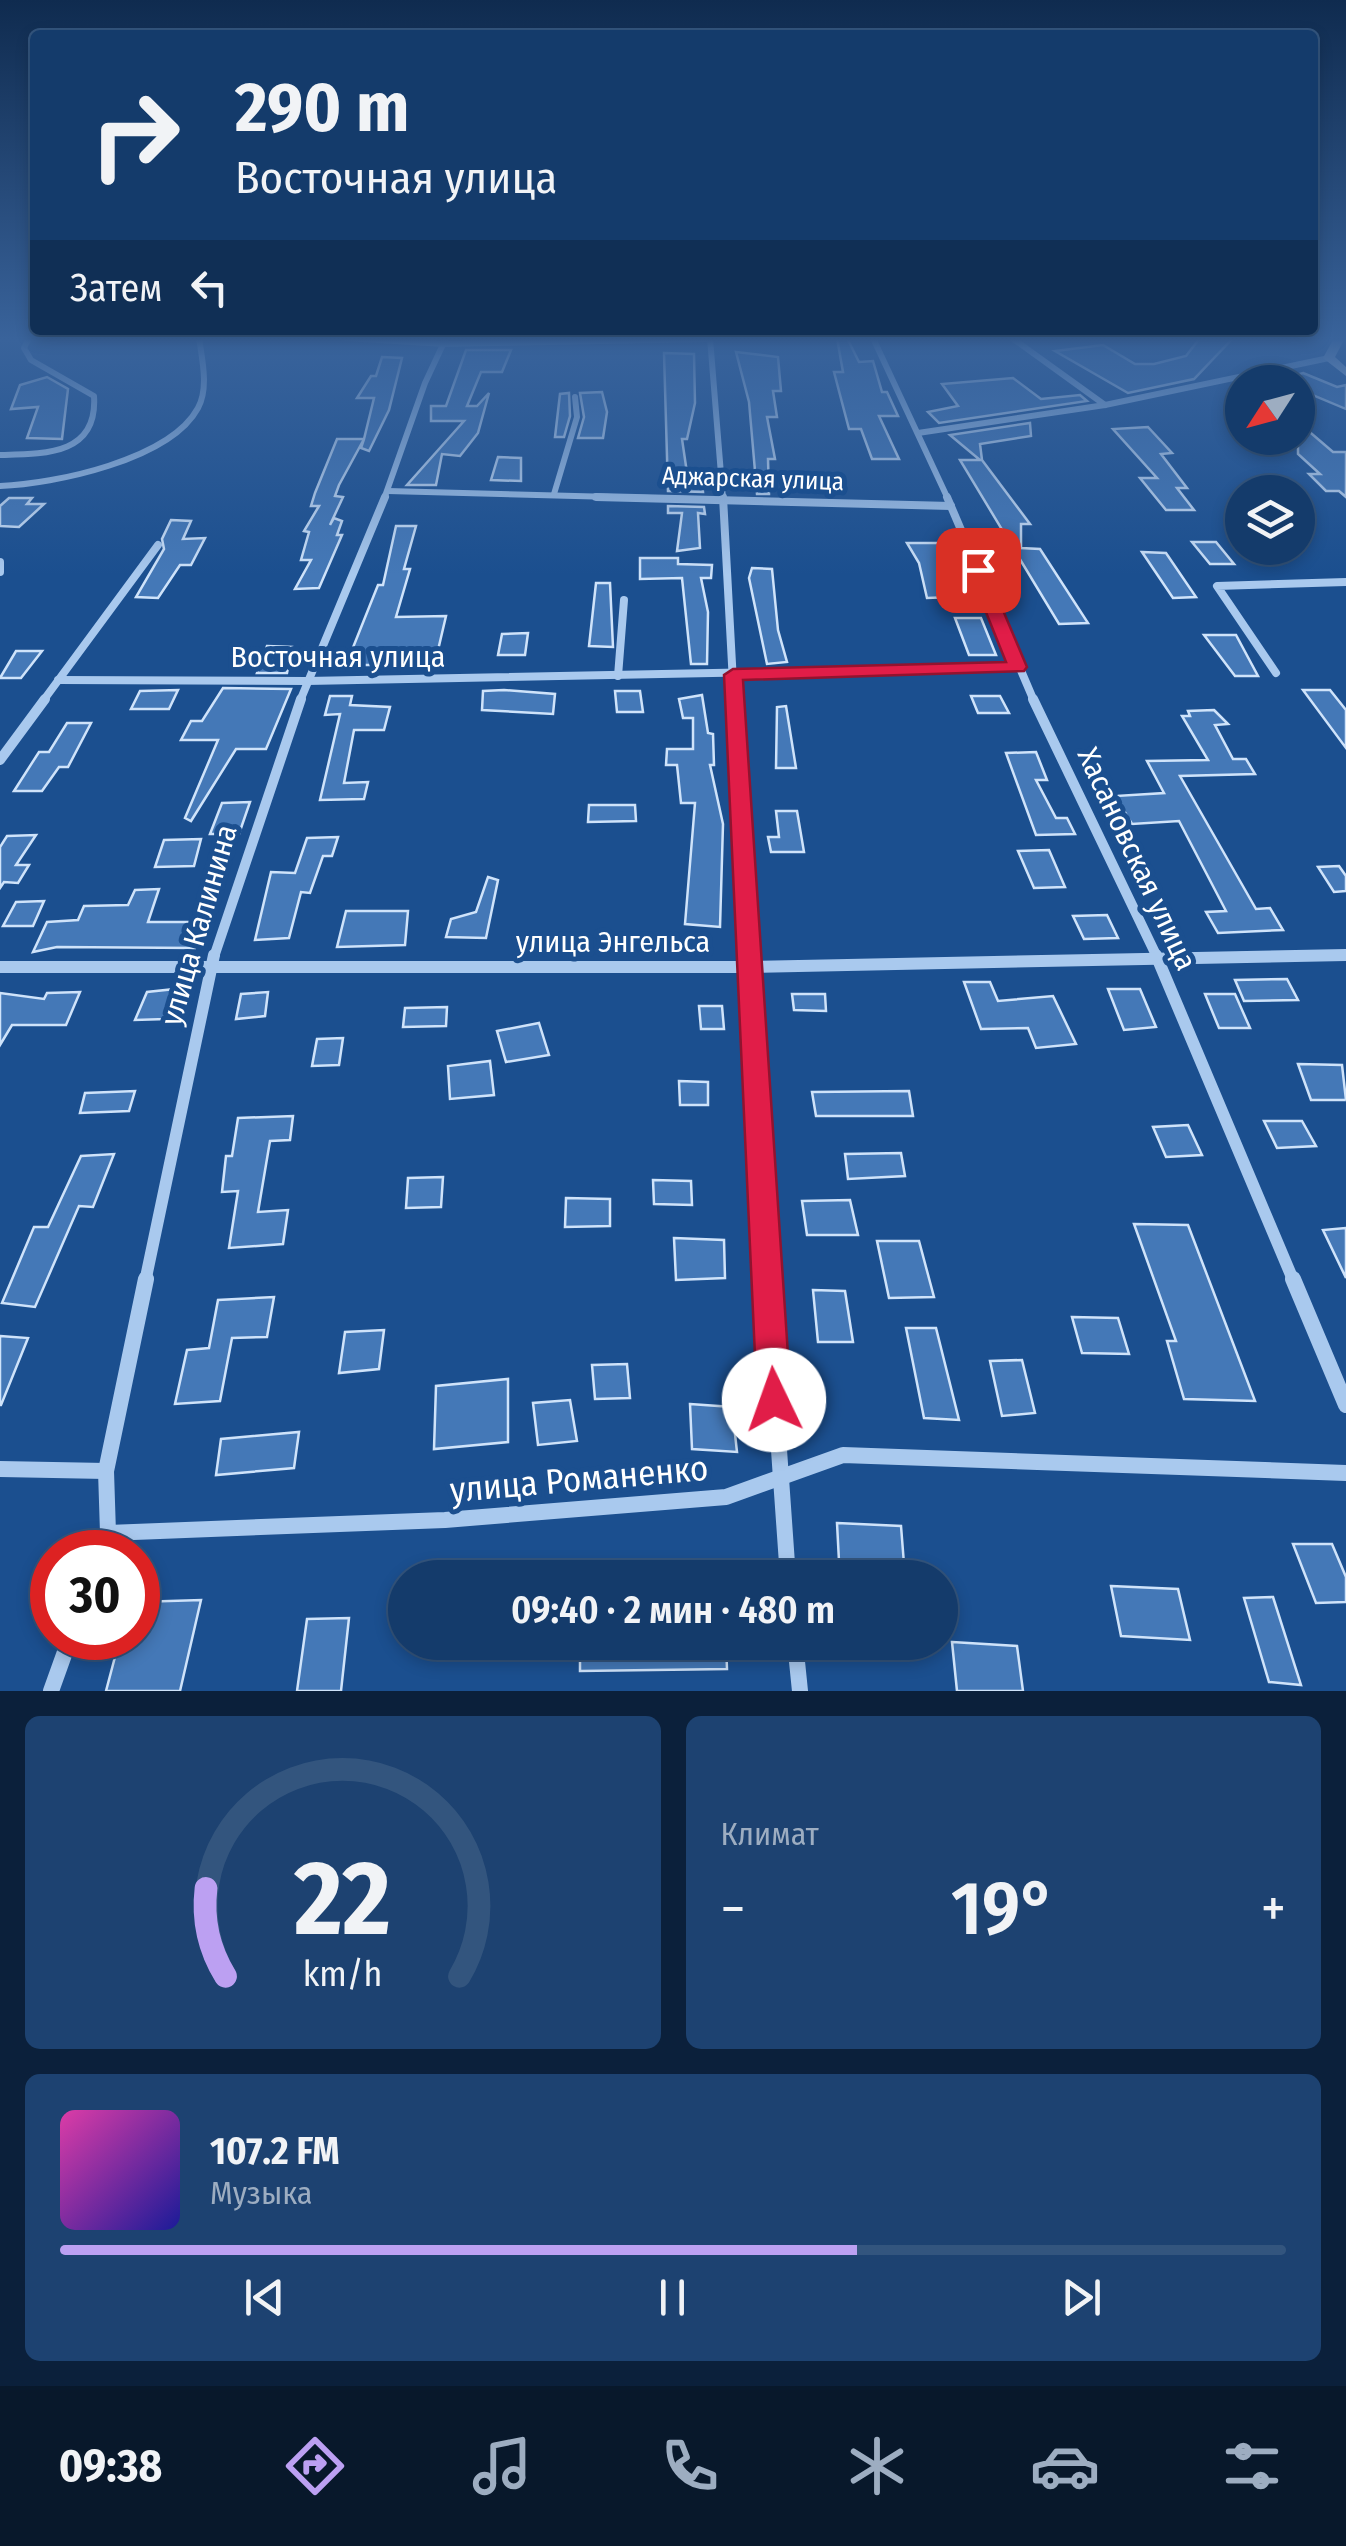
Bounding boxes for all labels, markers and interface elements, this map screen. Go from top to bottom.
text: 290 m [235,66,409,150]
icon: right [70,70,200,200]
text: Восточная улица [235,151,557,205]
icon: left [182,260,237,315]
text: Затем [70,265,162,311]
north arrow [1225,365,1315,455]
map controls [1225,365,1315,565]
street label: Аджарская улица [661,461,845,497]
button: layers [1225,475,1315,565]
pin [936,528,1021,613]
icon: arrive [951,543,1006,598]
street label: Восточная улица [231,639,445,675]
street label: Хасановская улица [1070,742,1204,976]
street label: улица Калинина [153,821,245,1029]
street label: улица Энгельса [516,924,710,960]
position arrow [722,1348,826,1452]
street label: улица Романенко [448,1447,710,1511]
speed limit sign: 30 [30,1530,160,1660]
text: 09:40 · 2 мин · 480 m [511,1587,835,1633]
text: Климат [721,1815,819,1853]
text: 22 [294,1837,391,1962]
text: 19° [951,1864,1055,1954]
text: − [721,1876,745,1942]
text: + [1261,1876,1286,1942]
text: km/h [303,1953,383,1995]
text: 107.2 FM [210,2128,340,2174]
text: Музыка [210,2174,313,2212]
icon: previous [237,2270,292,2325]
icon: pause [645,2270,700,2325]
icon: next [1054,2270,1109,2325]
icon: directions [280,2431,350,2501]
icon: music [467,2431,537,2501]
icon: phone [655,2431,725,2501]
icon: climate [842,2431,912,2501]
icon: car [1030,2431,1100,2501]
icon: filters [1217,2431,1287,2501]
text: 09:38 [59,2439,162,2493]

